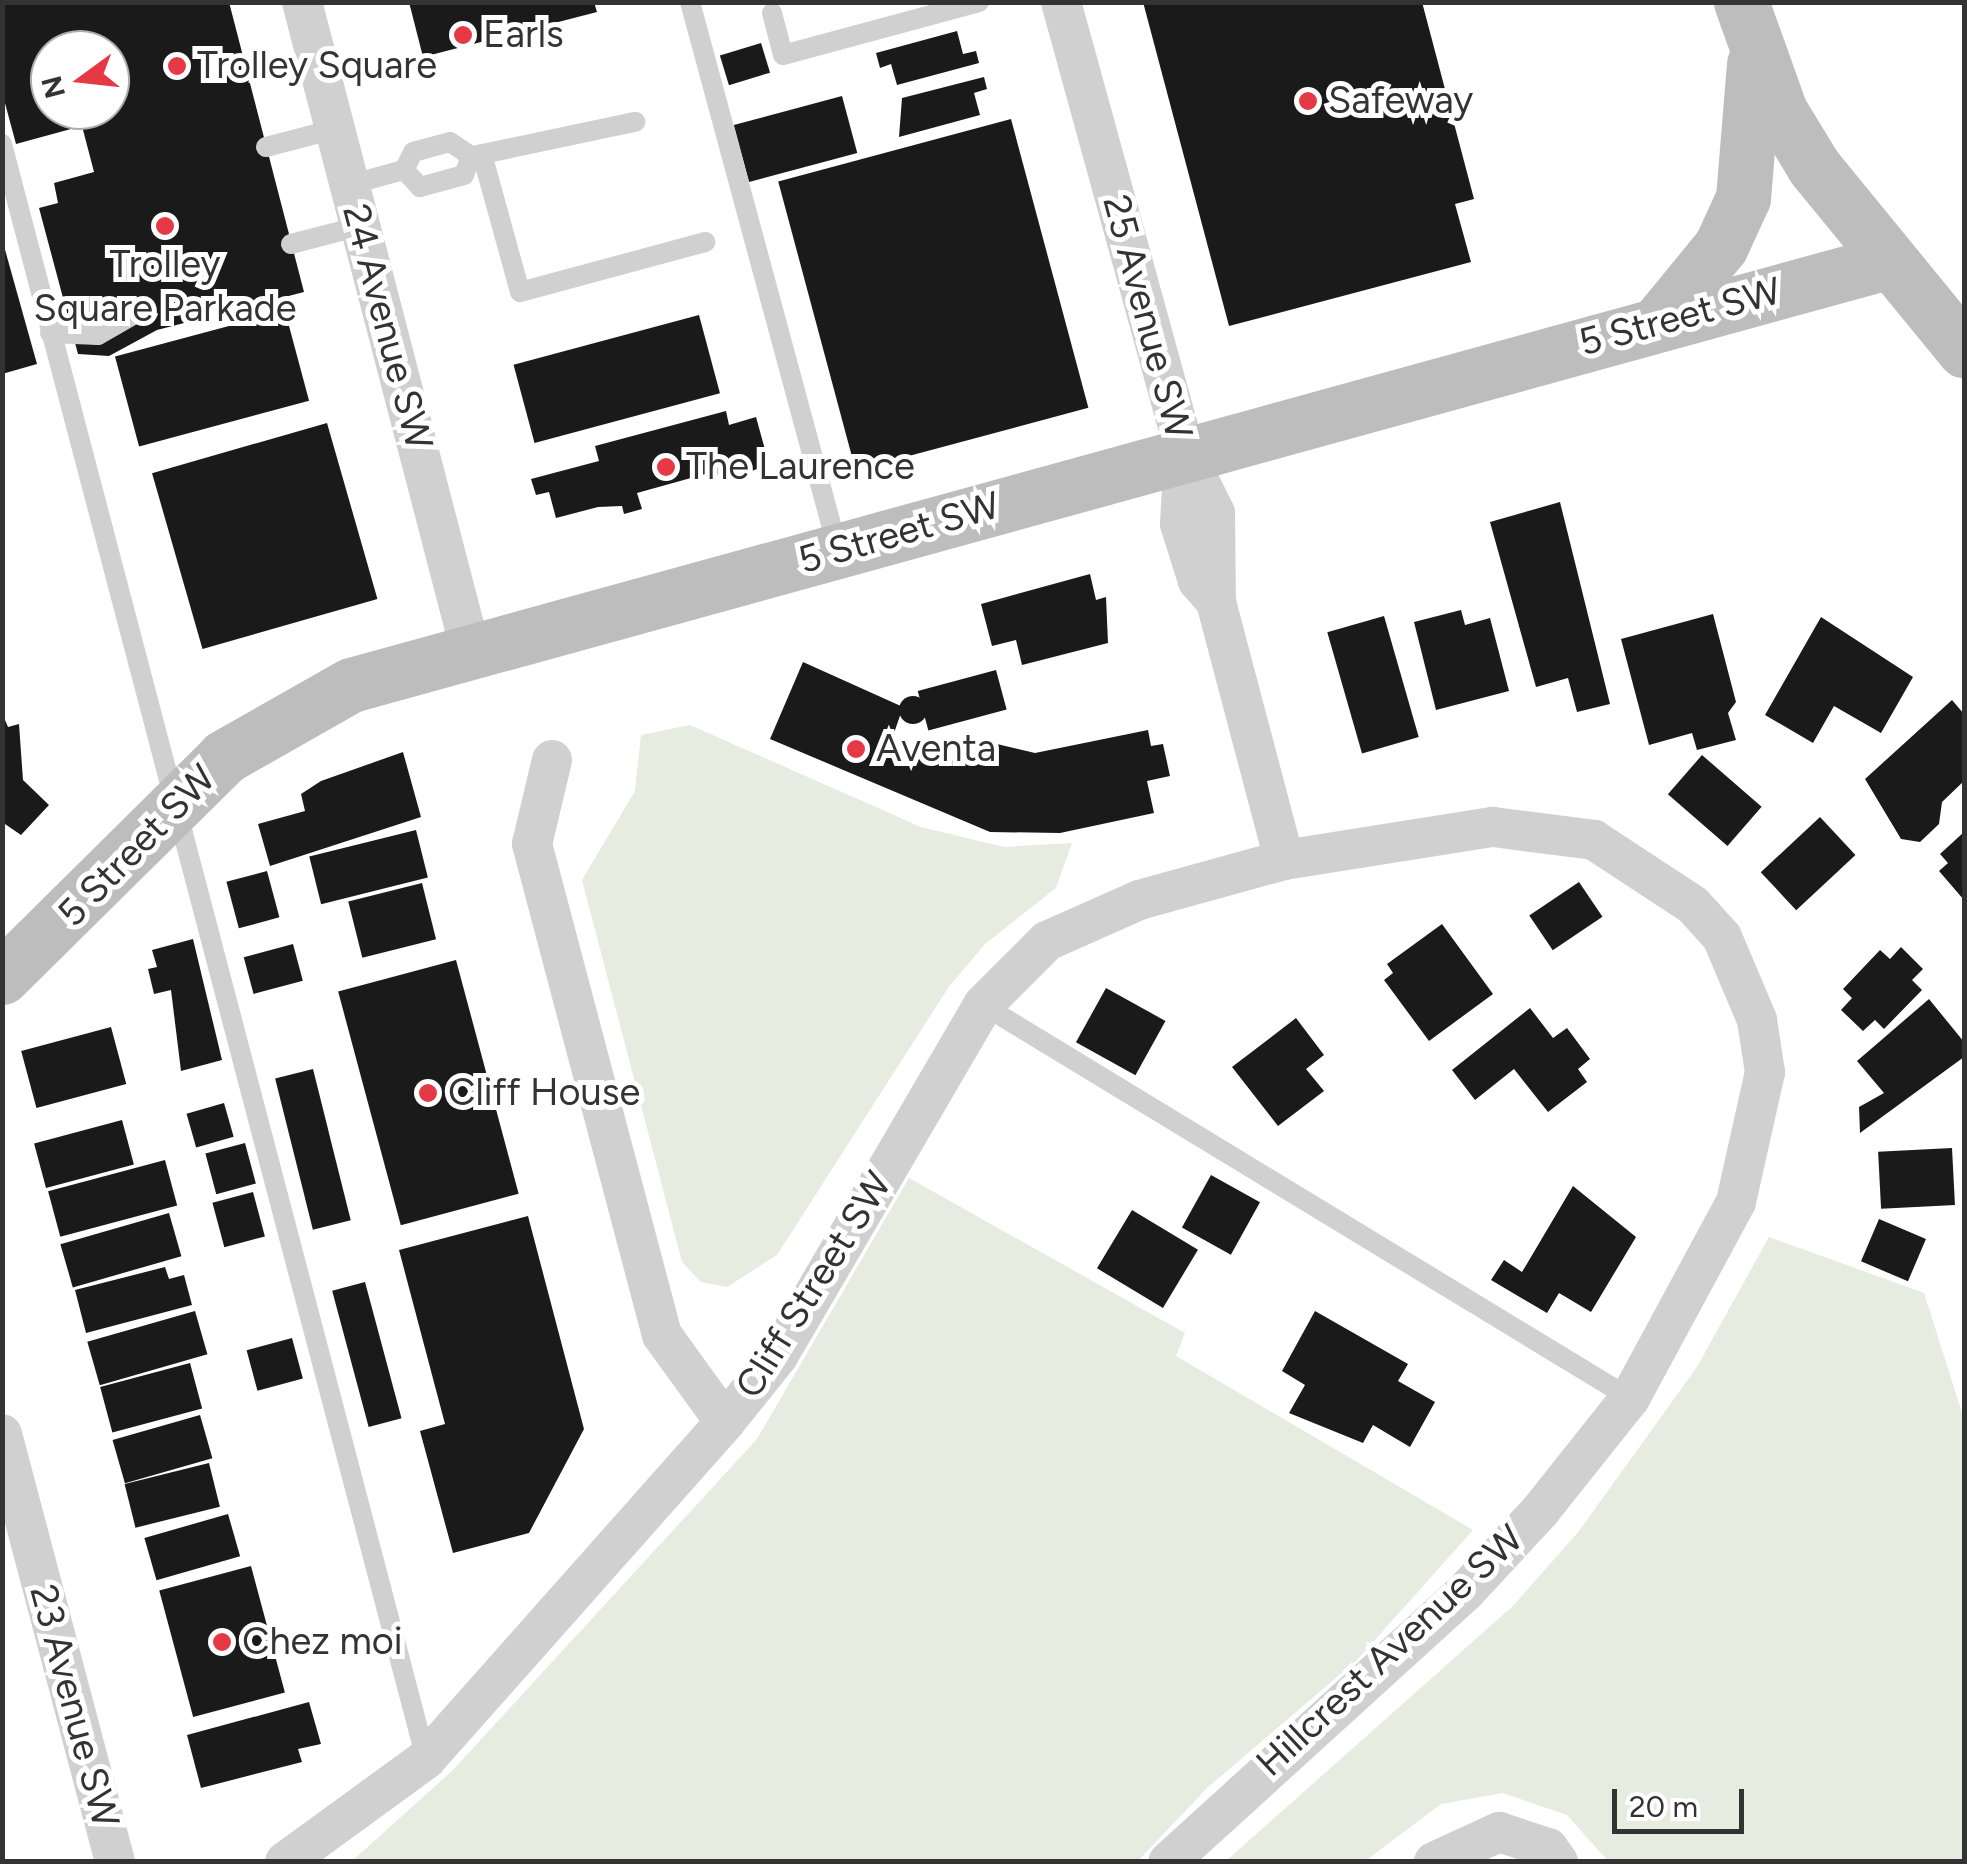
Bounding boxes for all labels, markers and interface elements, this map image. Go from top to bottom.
place label: Earls [483,12,564,58]
marker: Earls [452,24,474,46]
north arrow [30,30,130,130]
place label: Trolley Square [197,43,437,89]
marker: Trolley Square [166,55,188,77]
text: N [34,72,72,102]
place label: Safeway [1328,78,1473,124]
marker: Safeway [1297,90,1319,112]
street label: 25 Avenue SW [1093,190,1201,444]
street label: 24 Avenue SW [332,199,442,455]
marker: Trolley Square Parkade [154,215,176,237]
place label: Trolley Square Parkade [33,242,297,332]
street label: 5 Street SW [1574,268,1786,366]
place label: The Laurence [686,444,915,490]
marker: The Laurence [655,456,677,478]
street label: 5 Street SW [793,483,1005,583]
place label: Aventa [876,726,996,772]
marker: Aventa [845,738,867,760]
street label: 5 Street SW [49,756,225,936]
place label: Cliff House [448,1070,640,1116]
marker: Cliff House [417,1082,439,1104]
street label: Cliff Street SW [726,1164,902,1406]
street label: Hillcrest Avenue SW [1247,1516,1533,1786]
street label: 23 Avenue SW [20,1580,128,1832]
place label: Chez moi [242,1619,403,1665]
marker: Chez moi [211,1631,233,1653]
scale bar [1617,1769,1750,1831]
text: 20 m [1629,1788,1698,1825]

